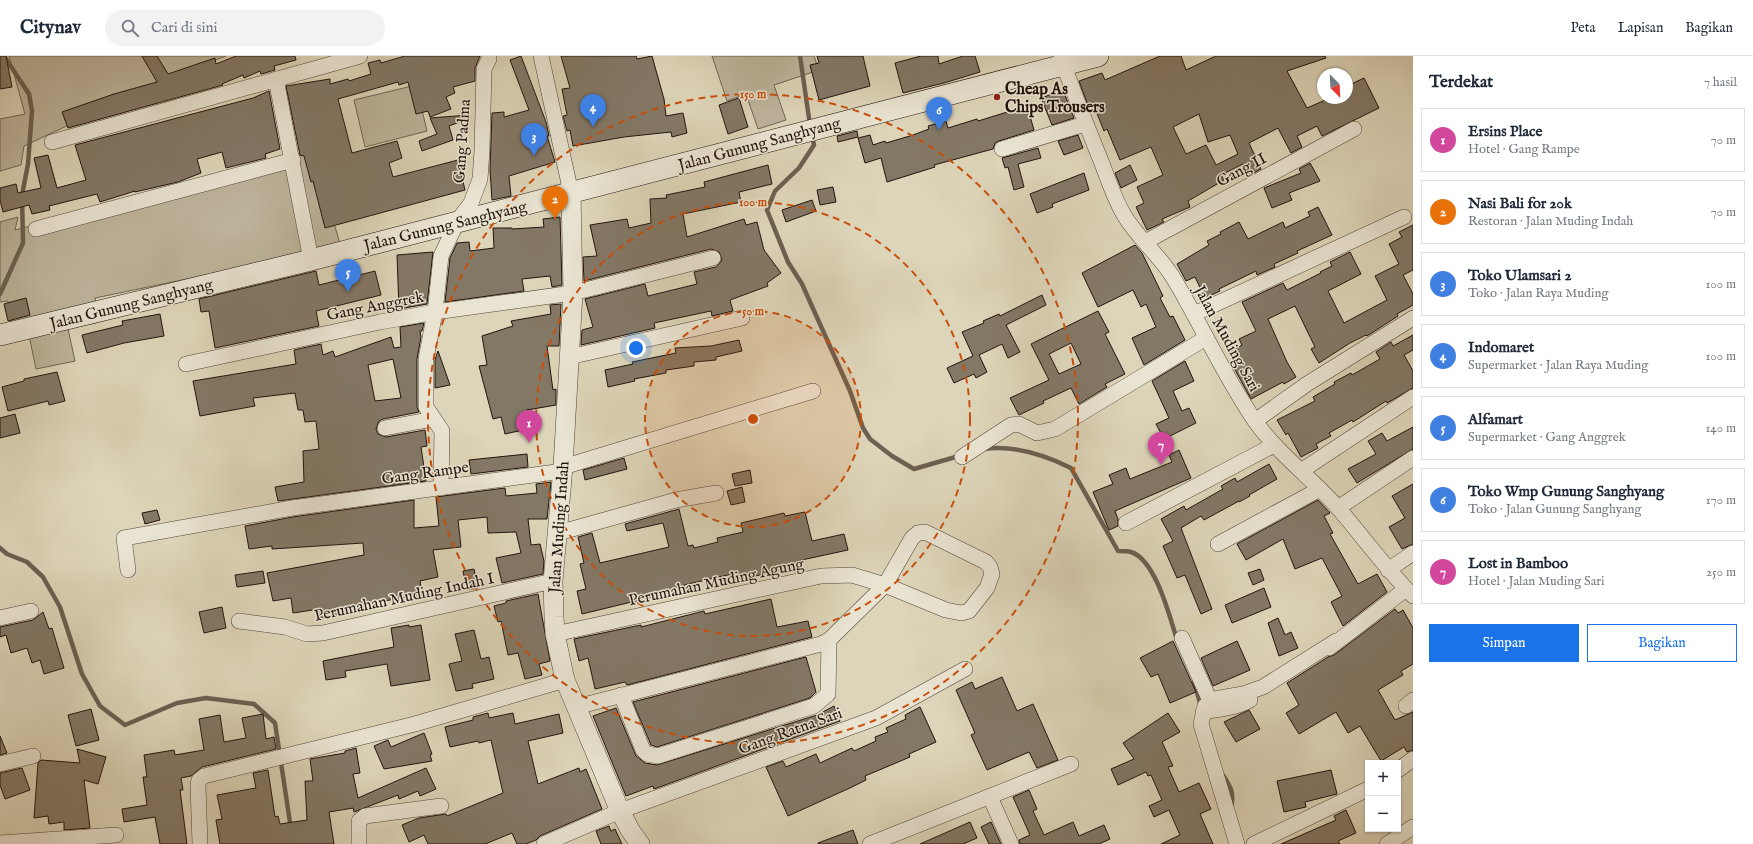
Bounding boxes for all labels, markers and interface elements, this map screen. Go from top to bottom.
search box [105,10,385,46]
text: Citynav [20,16,81,40]
icon: search [119,17,141,39]
text: Cari di sini [151,18,218,37]
text: Peta [1570,19,1596,37]
text: Lapisan [1618,19,1663,37]
text: Bagikan [1685,19,1733,37]
north arrow [1317,68,1353,104]
text: Terdekat [1429,72,1493,93]
text: 7 hasil [1704,74,1737,91]
place label: Cheap As Chips Trousers [1005,80,1105,118]
text: 150 m [740,87,767,102]
marker: Cheap As Chips Trousers [992,92,1002,102]
pin: 4 [580,94,606,127]
pin: 6 [926,97,952,130]
street label: Gang Padma [450,98,476,184]
street label: Jalan Gunung Sanghyang [674,114,843,177]
text: Ersins Place [1468,122,1542,141]
pin: 3 [521,123,547,156]
text: 1 [1441,132,1445,149]
text: 70 m [1711,132,1736,149]
text: Hotel · Gang Rampe [1468,141,1580,158]
street label: Gang II [1213,149,1271,192]
pin: 2 [542,186,568,219]
text: Nasi Bali for 20k [1468,194,1572,213]
text: 100 m [739,195,768,210]
street label: Jalan Gunung Sanghyang [360,197,529,257]
text: 2 [1440,204,1446,221]
text: 70 m [1711,204,1736,221]
text: Restoran · Jalan Muding Indah [1468,213,1633,230]
pin: 5 [335,259,361,292]
text: Toko Ulamsari 2 [1468,266,1571,285]
street label: Jalan Gunung Sanghyang [46,275,215,335]
text: 3 [1441,276,1445,293]
text: 100 m [1706,276,1736,293]
street label: Jalan Muding Sari [1188,281,1264,396]
text: Toko · Jalan Raya Muding [1468,285,1608,302]
street label: Gang Anggrek [325,288,426,326]
text: 50 m [742,304,765,319]
your location [626,338,646,358]
text: Indomaret [1468,338,1534,357]
text: 4 [1440,348,1446,365]
text: 100 m [1706,348,1736,365]
text: Supermarket · Jalan Raya Muding [1468,357,1648,374]
pin: 1 [516,410,542,443]
text: Alfamart [1468,410,1523,429]
centre of rings [746,412,760,426]
text: 5 [1441,420,1445,437]
text: 140 m [1706,420,1736,437]
text: Supermarket · Gang Anggrek [1468,429,1626,446]
pin: 7 [1148,432,1174,465]
street label: Gang Rampe [380,458,470,490]
street label: Jalan Muding Indah [545,460,575,596]
text: Toko Wmp Gunung Sanghyang [1468,482,1664,501]
text: 6 [1440,492,1446,509]
text: 170 m [1706,492,1736,509]
text: Toko · Jalan Gunung Sanghyang [1468,501,1642,518]
text: Lost in Bamboo [1468,554,1568,573]
street label: Perumahan Muding Agung [627,555,806,611]
text: 7 [1440,564,1446,581]
text: 250 m [1706,564,1736,581]
street label: Perumahan Muding Indah I [312,569,496,627]
text: Hotel · Jalan Muding Sari [1468,573,1605,590]
button: Simpan [1429,624,1579,662]
button: Bagikan [1587,624,1737,662]
street label: Gang Ratna Sari [736,704,845,760]
map controls [1365,760,1401,832]
button: + [1365,760,1401,796]
button: − [1365,796,1401,832]

